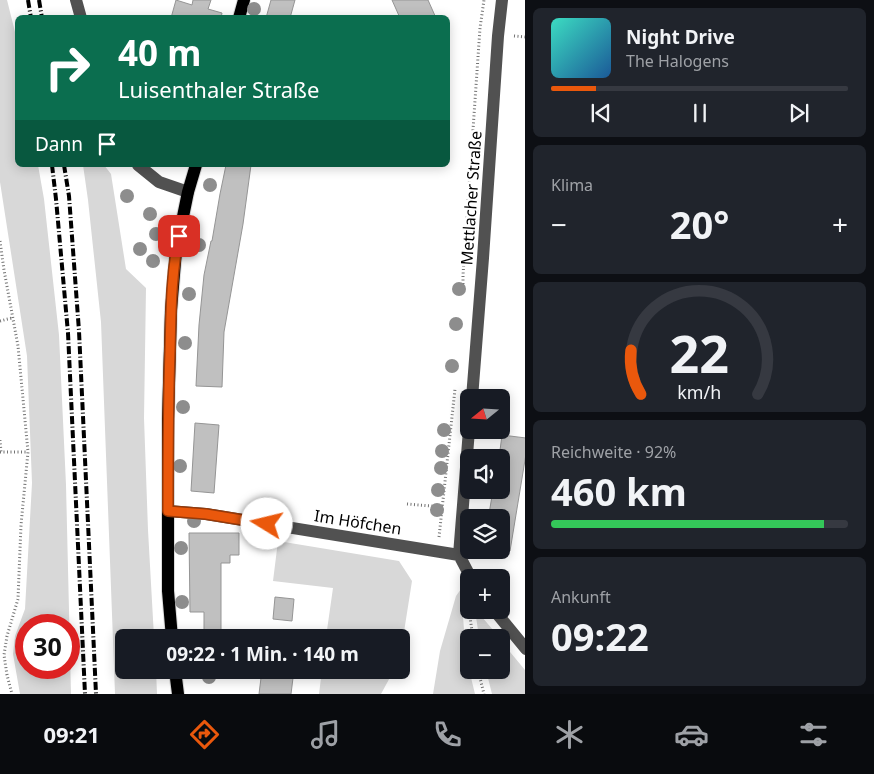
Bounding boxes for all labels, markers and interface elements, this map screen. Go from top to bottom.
text: Night Drive [626,24,735,50]
text: 40 m [118,29,201,76]
icon: right [35,35,100,100]
text: The Halogens [626,50,729,72]
text: Luisenthaler Straße [118,74,319,104]
icon: previous [587,99,615,127]
icon: pause [686,99,714,127]
icon: next [785,99,813,127]
icon: arrive [93,130,121,158]
street label: Mettlacher Straße [455,130,487,266]
text: Dann [35,131,83,157]
text: Klima [551,174,593,196]
text: 20° [670,198,729,250]
text: − [551,205,567,243]
text: + [832,205,848,243]
pin [158,215,200,257]
icon: arrive [165,222,193,250]
text: 22 [670,317,729,388]
text: km/h [678,380,721,404]
north arrow [460,389,510,439]
map controls [460,389,510,679]
text: Reichweite · 92% [551,441,676,463]
button: sound [460,449,510,499]
text: 460 km [551,465,687,517]
position arrow [240,497,292,549]
street label: Im Höfchen [313,504,403,540]
button: layers [460,509,510,559]
button: + [460,569,510,619]
text: Ankunft [551,586,611,608]
text: 09:22 [551,610,649,662]
speed limit sign: 30 [15,614,80,679]
button: − [460,629,510,679]
text: 09:22 · 1 Min. · 140 m [166,641,359,667]
icon: directions [187,717,222,752]
icon: music [308,717,343,752]
icon: phone [430,717,465,752]
icon: climate [552,717,587,752]
icon: car [674,717,709,752]
icon: filters [796,717,831,752]
text: 09:21 [43,719,100,749]

